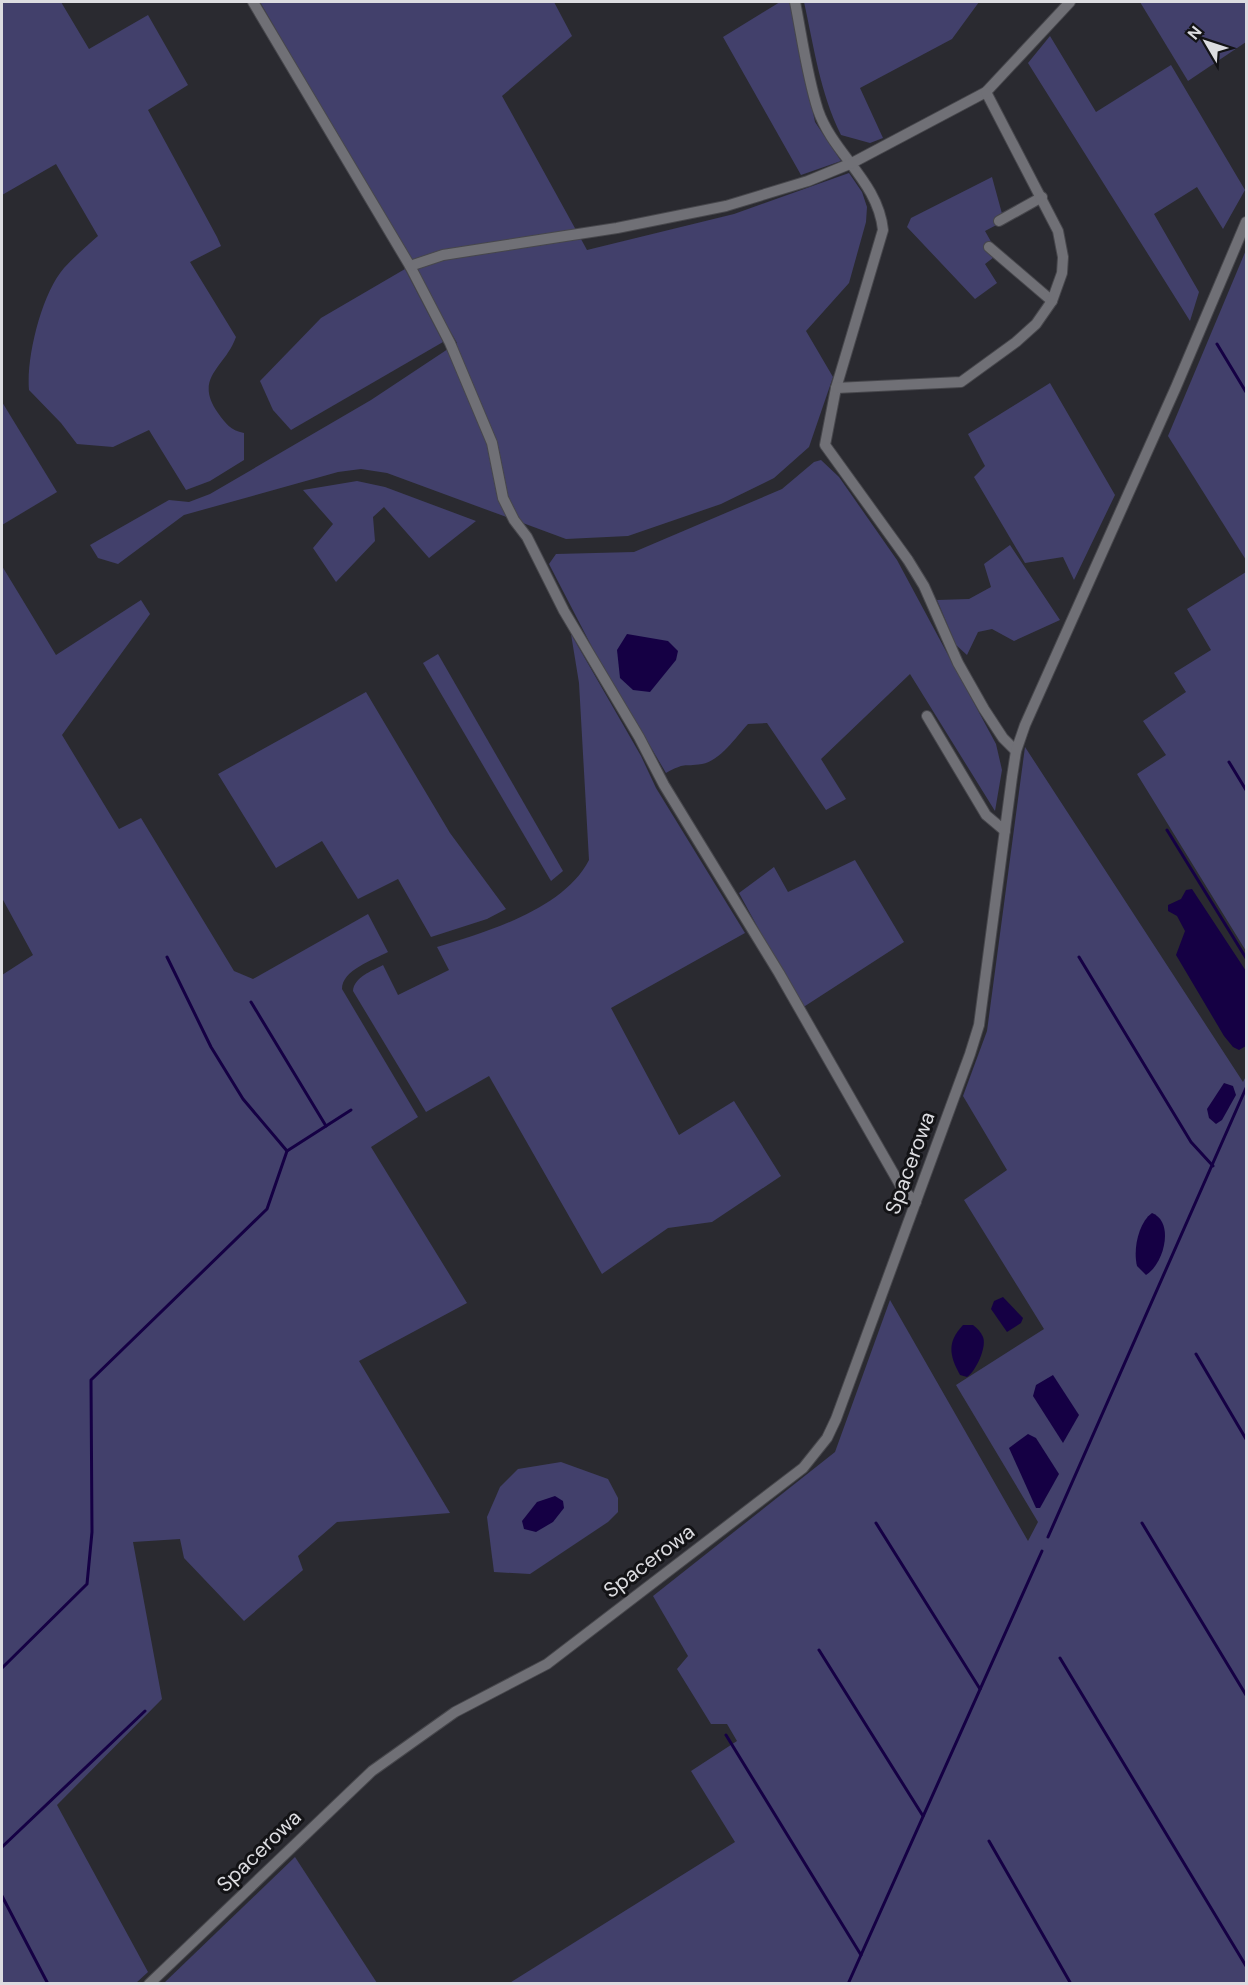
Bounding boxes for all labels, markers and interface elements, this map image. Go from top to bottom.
north arrow [1176,12,1236,72]
text: N [1183,22,1207,44]
street label: Spacerowa [879,1108,941,1218]
street label: Spacerowa [598,1518,700,1604]
street label: Spacerowa [211,1804,307,1898]

